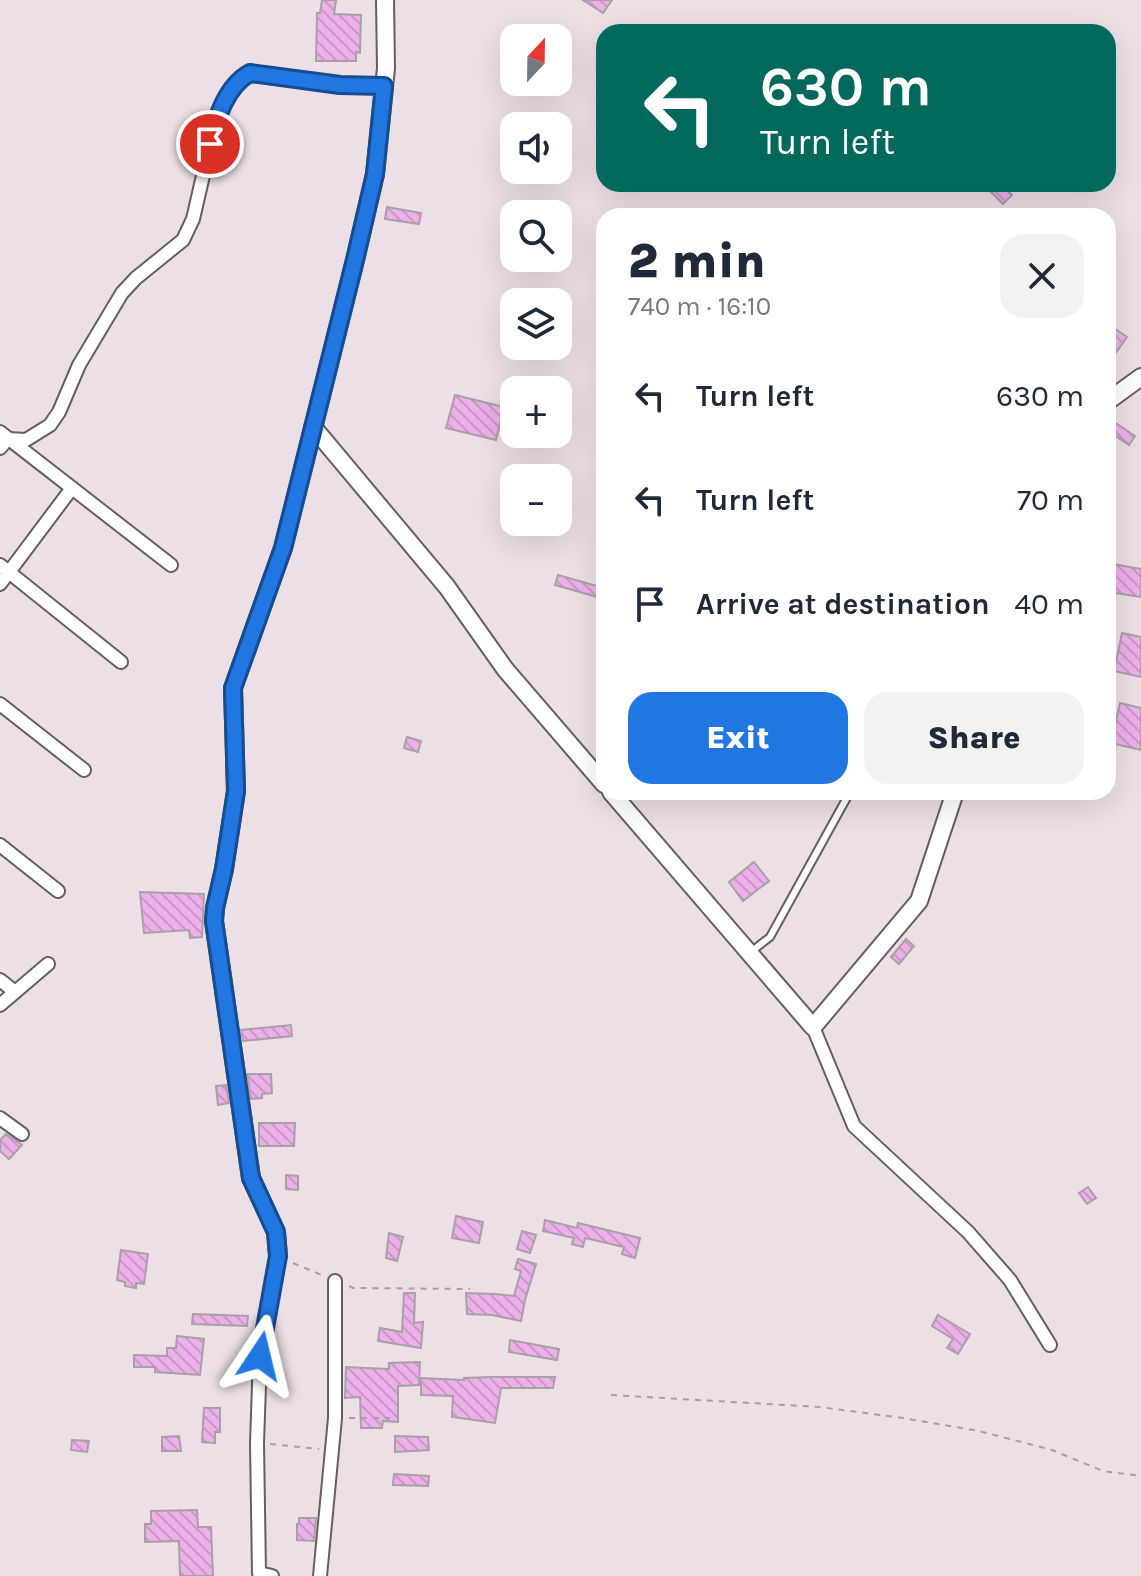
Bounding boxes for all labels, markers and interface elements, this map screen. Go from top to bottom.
north arrow [500,24,572,96]
map controls [500,24,572,536]
text: 630 m [760,54,932,119]
icon: left [628,56,732,160]
pin [176,110,244,178]
button: sound [500,112,572,184]
text: Turn left [760,121,895,163]
icon: arrive [188,122,232,166]
button: search [500,200,572,272]
text: 2 min [628,233,766,289]
button: close [1000,234,1084,318]
button: layers [500,288,572,360]
text: 740 m · 16:10 [628,291,771,322]
icon: left [628,374,672,418]
button: + [500,376,572,448]
text: Turn left [696,378,814,414]
text: 630 m [996,378,1084,414]
button: − [500,464,572,536]
icon: left [628,478,672,522]
text: Turn left [696,482,814,518]
text: 70 m [1017,482,1084,518]
icon: arrive [628,582,672,626]
text: Arrive at destination [696,586,990,622]
text: 40 m [1014,586,1084,622]
button: Exit [628,692,848,784]
button: Share [864,692,1084,784]
position arrow [218,1314,302,1398]

